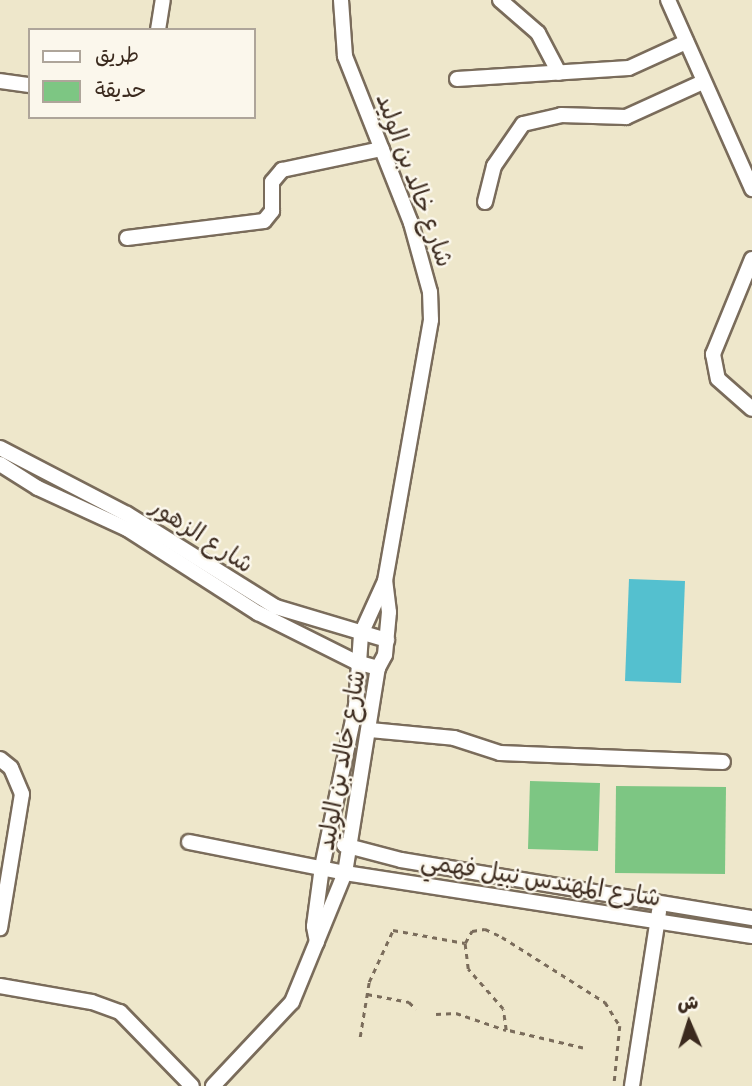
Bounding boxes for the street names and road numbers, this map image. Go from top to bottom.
street label: شارع خالد بن الوليد [370,89,460,271]
street label: شارع الزهور [145,491,259,579]
street label: شارع خالد بن الوليد [311,668,371,852]
street label: شارع المهندس نبيل فهمي [419,846,663,912]

